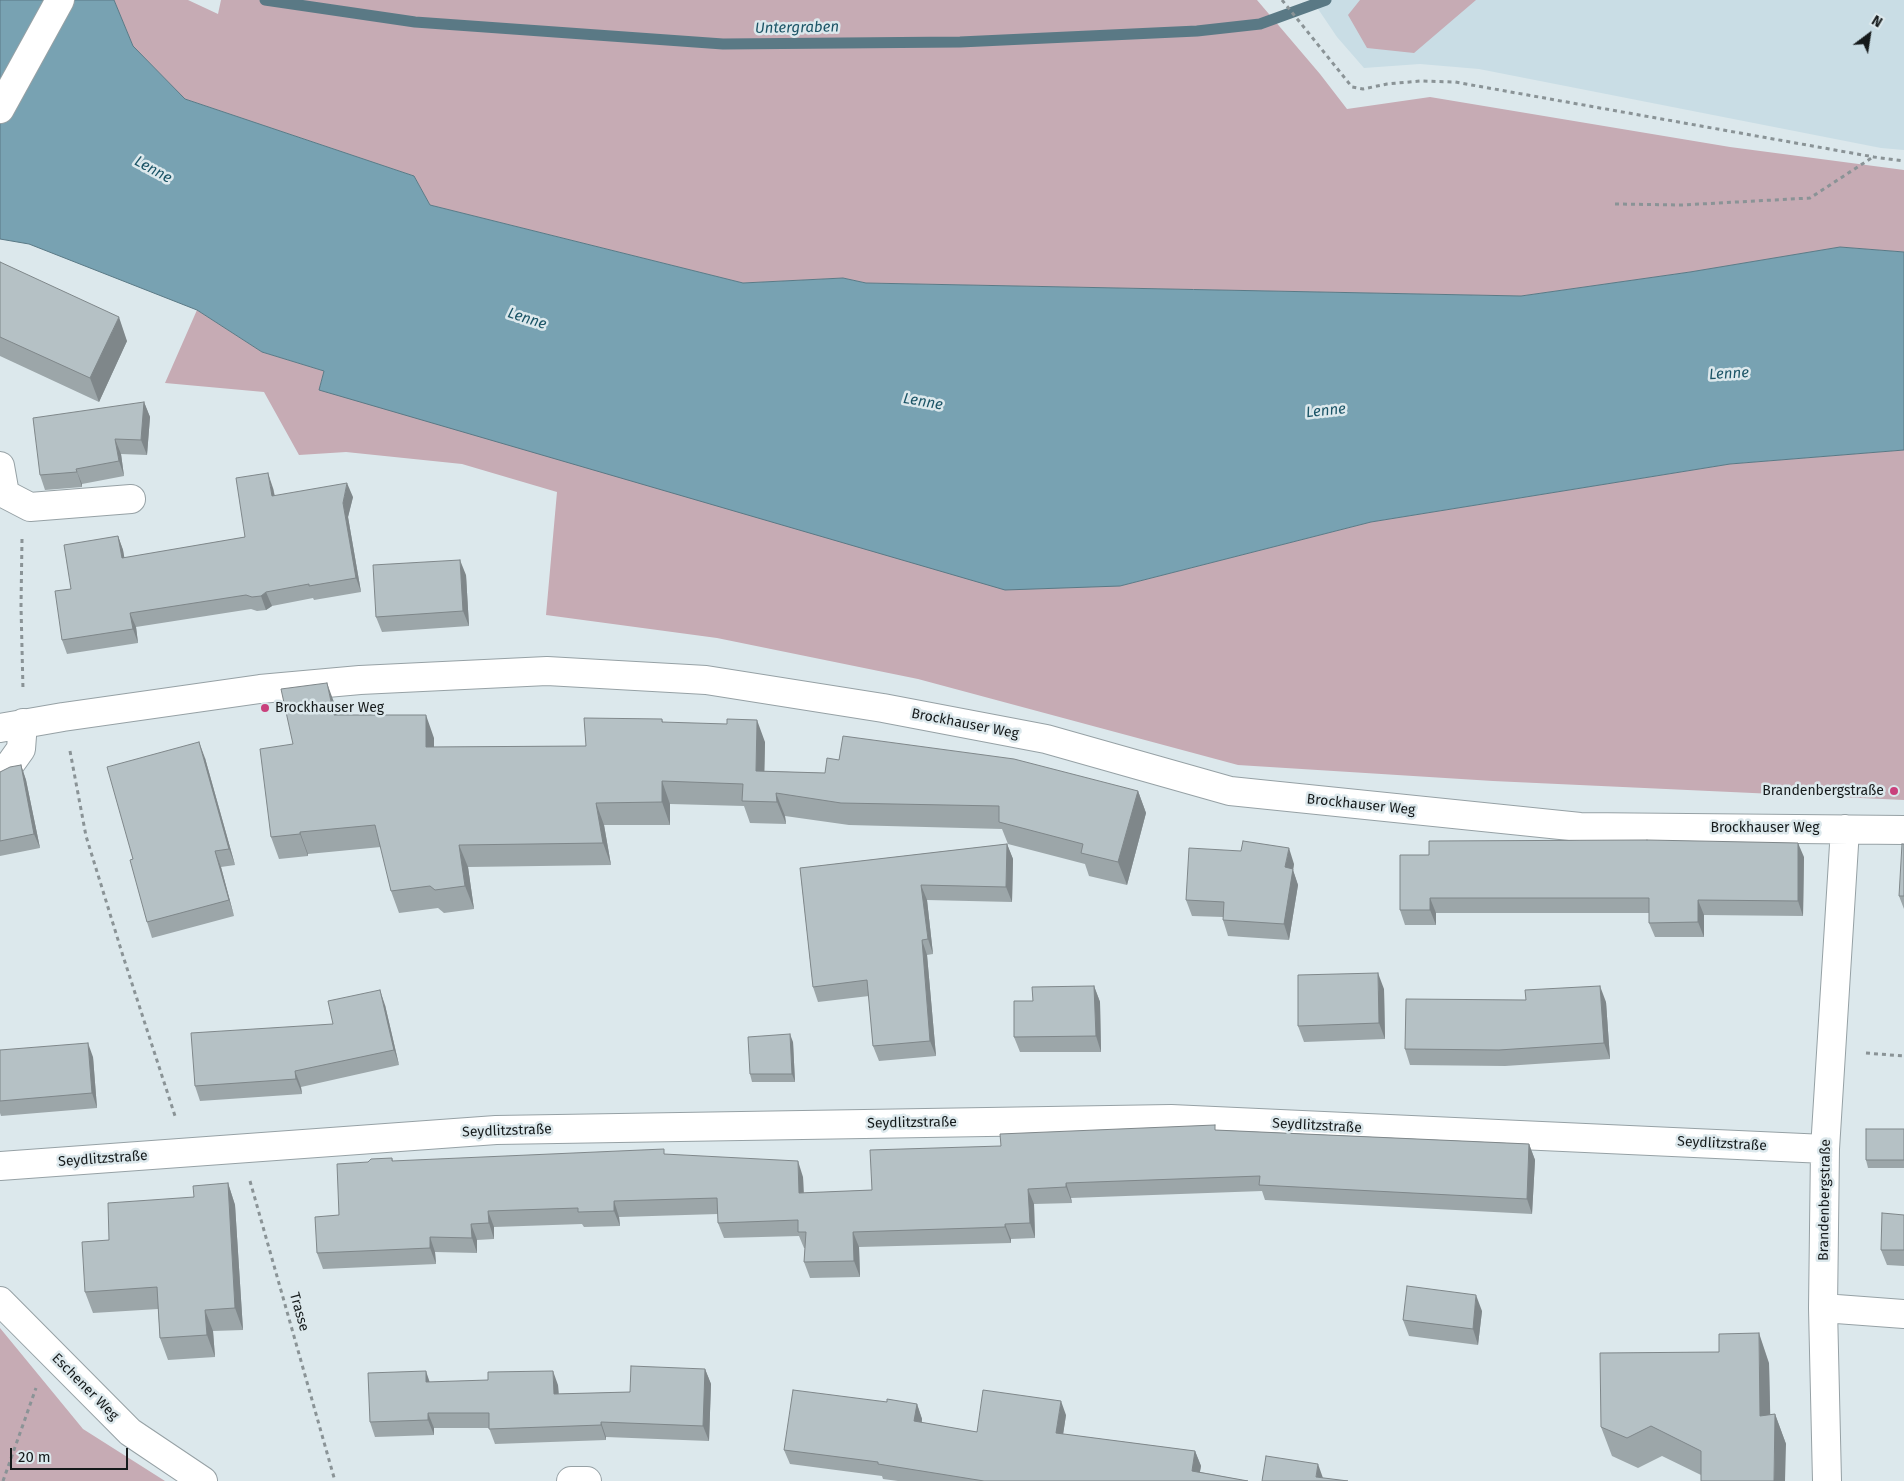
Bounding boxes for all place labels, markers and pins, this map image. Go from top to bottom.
place label: Brockhauser Weg [275,700,384,716]
marker: Brockhauser Weg [259,702,271,714]
place label: Brandenbergstraße [1762,783,1884,799]
marker: Brandenbergstraße [1888,785,1900,797]

